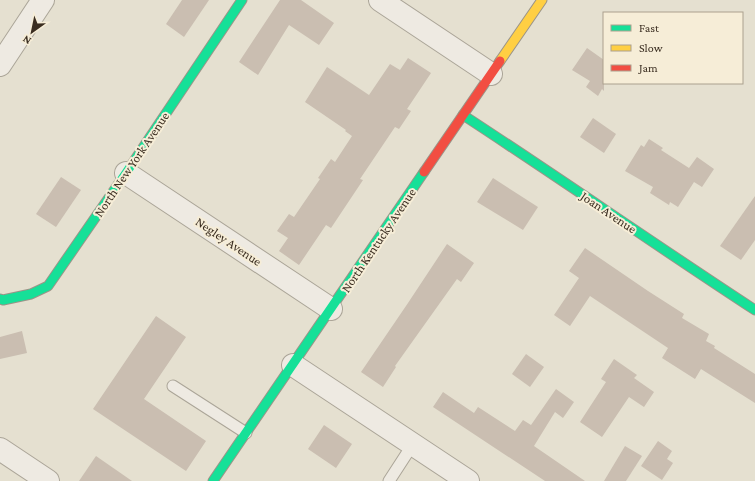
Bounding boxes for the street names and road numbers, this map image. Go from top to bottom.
street label: North New York Avenue [91,109,172,220]
street label: North Kentucky Avenue [338,185,419,295]
street label: Joan Avenue [577,188,640,237]
street label: Negley Avenue [193,214,265,269]

